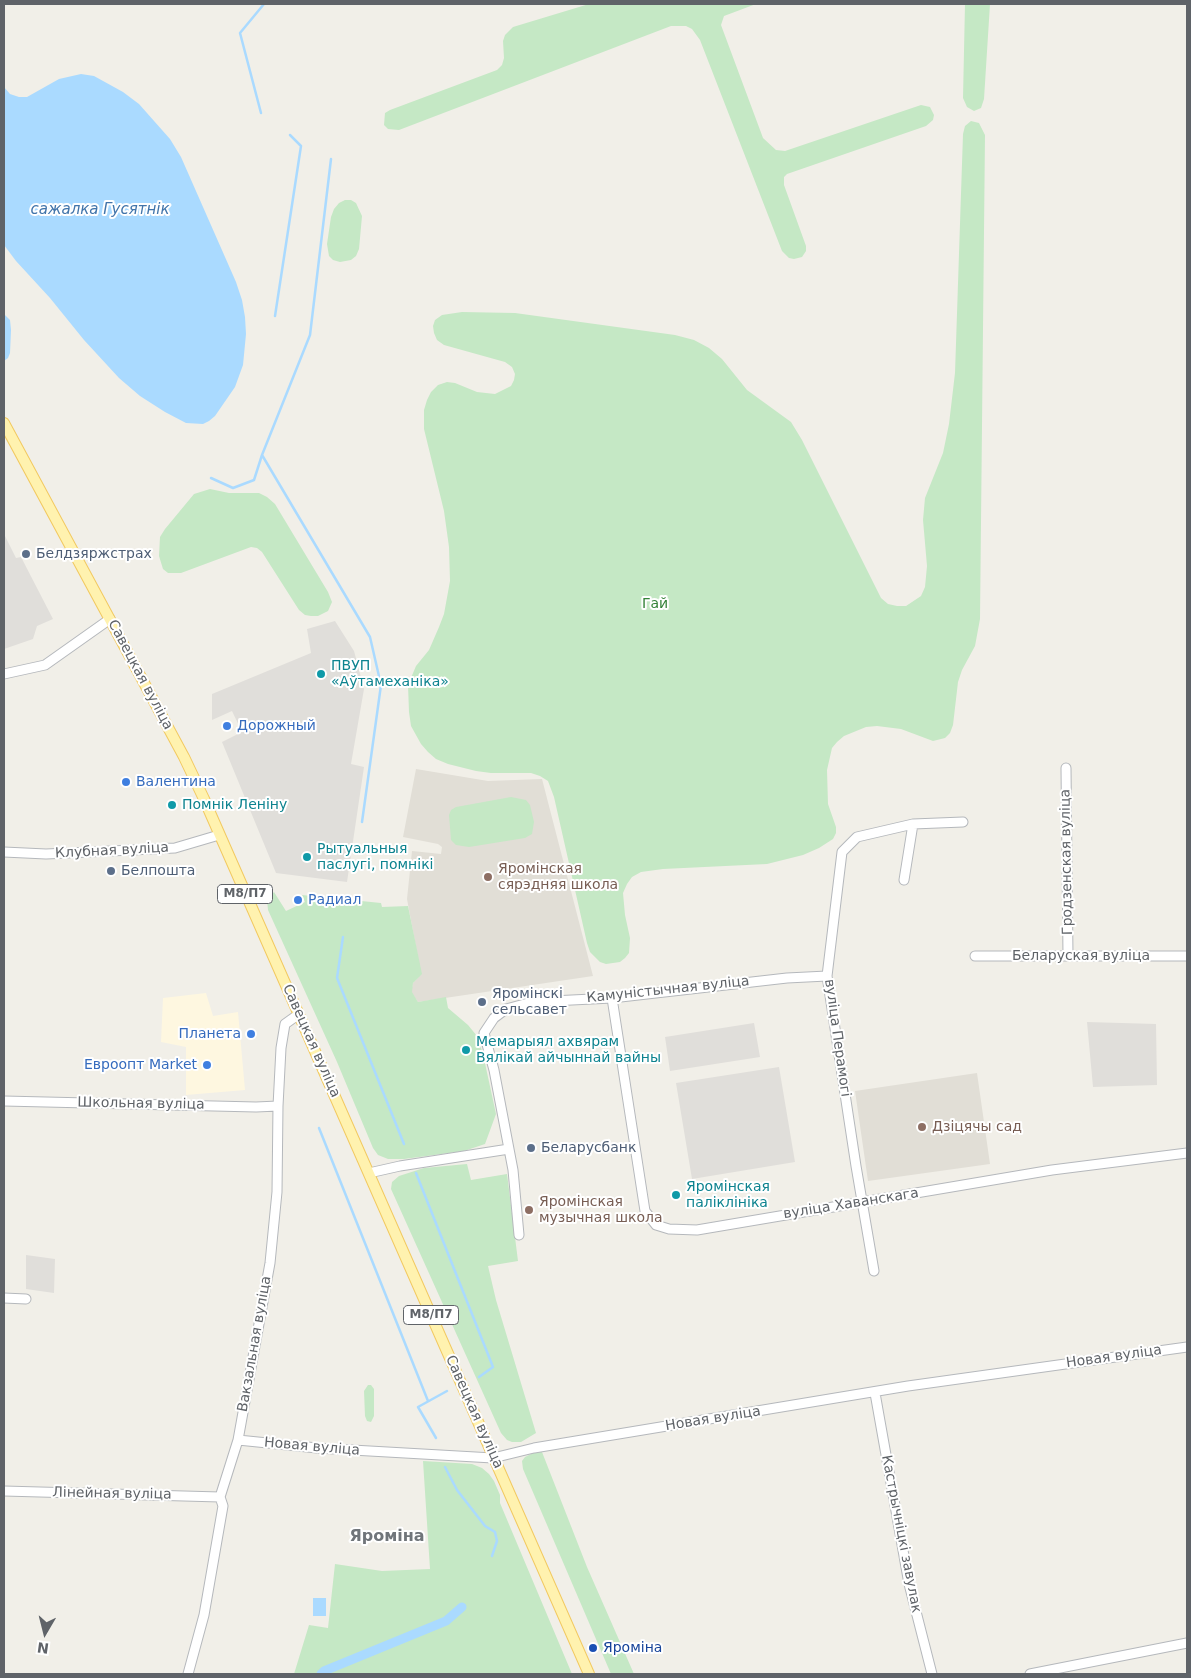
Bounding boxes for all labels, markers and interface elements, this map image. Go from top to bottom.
water label: сажалка Гусятнік [30,201,170,219]
place label: Белдзяржстрах [36,546,152,562]
marker: Белдзяржстрах [20,548,32,560]
park label: Гай [642,596,668,612]
street label: Савецкая вуліца [104,617,176,733]
place label: ПВУП «Аўтамеханіка» [331,658,449,690]
marker: ПВУП «Аўтамеханіка» [315,668,327,680]
place label: Дорожный [237,718,316,734]
marker: Дорожный [221,720,233,732]
place label: Валентина [136,774,216,790]
marker: Валентина [120,776,132,788]
street label: Гродзенская вуліца [1057,789,1077,935]
place label: Помнік Леніну [182,797,287,813]
marker: Помнік Леніну [166,799,178,811]
street label: Клубная вуліца [55,840,169,862]
place label: Рытуальныя паслугі, помнікі [317,841,433,874]
marker: Рытуальныя паслугі, помнікі [301,851,313,863]
place label: Яромінская сярэдняя школа [498,861,618,894]
place label: Белпошта [121,863,195,879]
marker: Белпошта [105,865,117,877]
marker: Яромінская сярэдняя школа [482,871,494,883]
road number: М8/П7 [218,884,272,904]
place label: Радиал [308,892,361,908]
marker: Радиал [292,894,304,906]
street label: Беларуская вуліца [1012,948,1150,964]
street label: Камуністычная вуліца [586,973,750,1007]
street label: вуліца Перамогі [820,978,854,1098]
street label: Савецкая вуліца [278,982,344,1100]
place label: Яромінскі сельсавет [492,986,567,1019]
marker: Яромінскі сельсавет [476,996,488,1008]
place label: Планета [178,1026,241,1042]
marker: Планета [245,1028,257,1040]
place label: Мемарыял ахвярам Вялікай айчыннай вайны [476,1034,661,1066]
marker: Мемарыял ахвярам Вялікай айчыннай вайны [460,1044,472,1056]
place label: Евроопт Market [84,1057,197,1073]
marker: Евроопт Market [201,1059,213,1071]
street label: Школьная вуліца [77,1094,205,1114]
place label: Дзіцячы сад [932,1119,1022,1135]
marker: Дзіцячы сад [916,1121,928,1133]
place label: Беларусбанк [541,1140,636,1156]
marker: Беларусбанк [525,1142,537,1154]
place label: Яромінская паліклініка [686,1179,770,1212]
street label: вуліца Хаванскага [782,1185,920,1223]
marker: Яромінская паліклініка [670,1189,682,1201]
place label: Яромінская музычная школа [539,1194,663,1226]
marker: Яромінская музычная школа [523,1204,535,1216]
street label: Вакзальная вуліца [235,1275,275,1413]
road number: М8/П7 [404,1306,458,1324]
street label: Новая вуліца [1065,1342,1163,1372]
street label: Савецкая вуліца [441,1353,507,1471]
street label: Новая вуліца [664,1403,762,1435]
street label: Новая вуліца [263,1434,361,1460]
street label: Кастрычніцкі завулак [877,1454,925,1614]
street label: Лінейная вуліца [52,1485,172,1503]
district label: Яроміна [349,1527,425,1547]
north arrow [20,1608,70,1658]
text: N [36,1639,50,1657]
place label: Яроміна [603,1640,662,1656]
marker: Яроміна [587,1642,599,1654]

